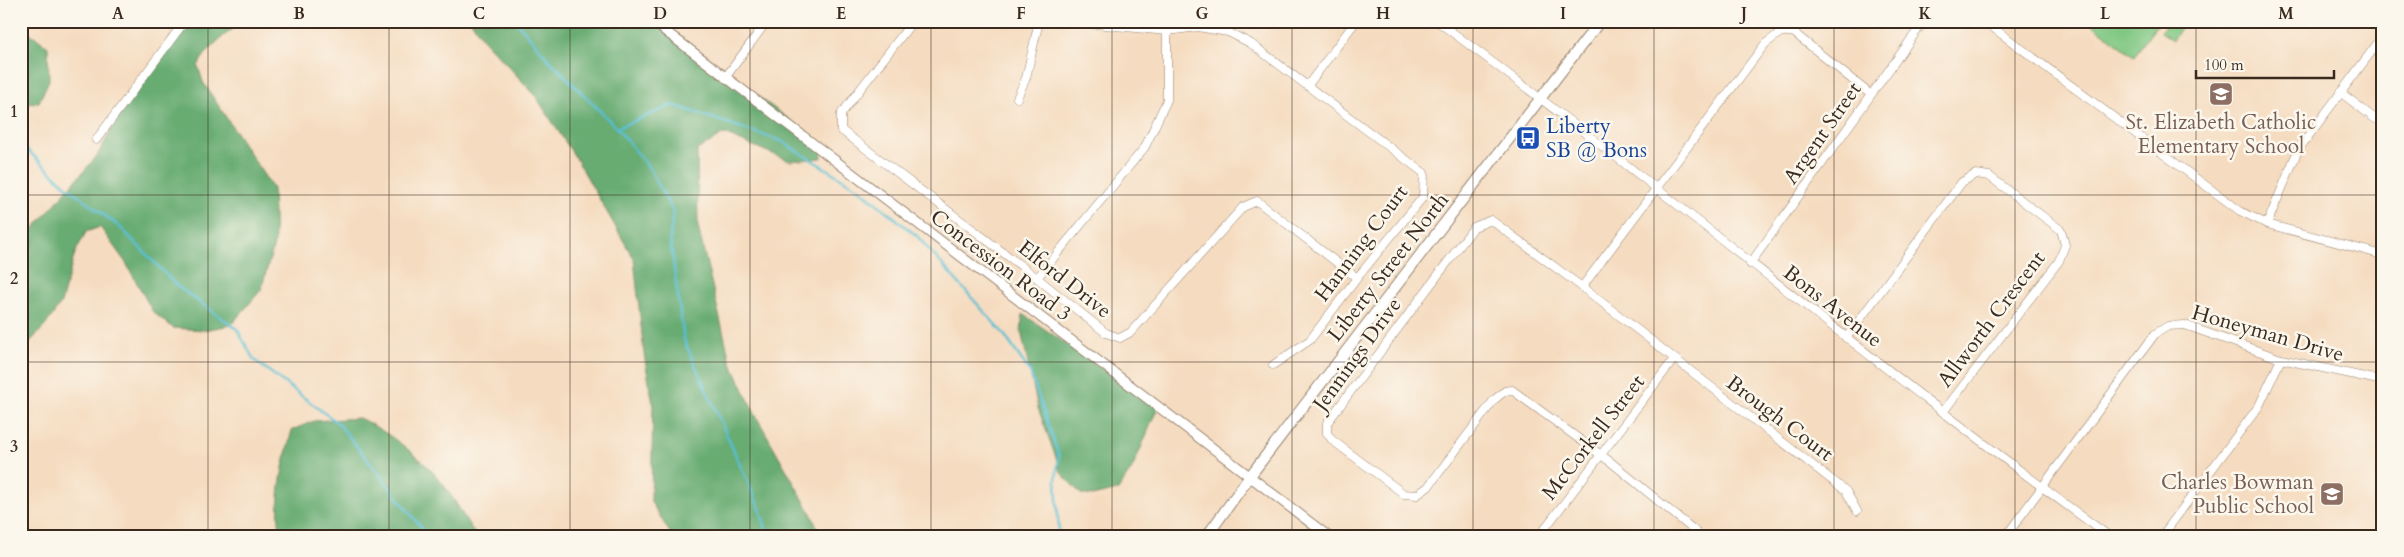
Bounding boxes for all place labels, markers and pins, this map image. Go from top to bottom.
school or university icon: St. Elizabeth Catholic Elementary School [2208,81,2234,107]
place label: St. Elizabeth Catholic Elementary School [2126,108,2316,161]
place label: Liberty SB @ Bons [1546,112,1647,165]
bus stop icon: Liberty SB @ Bons [1515,125,1541,151]
place label: Charles Bowman Public School [2161,468,2314,521]
school or university icon: Charles Bowman Public School [2319,481,2345,507]

